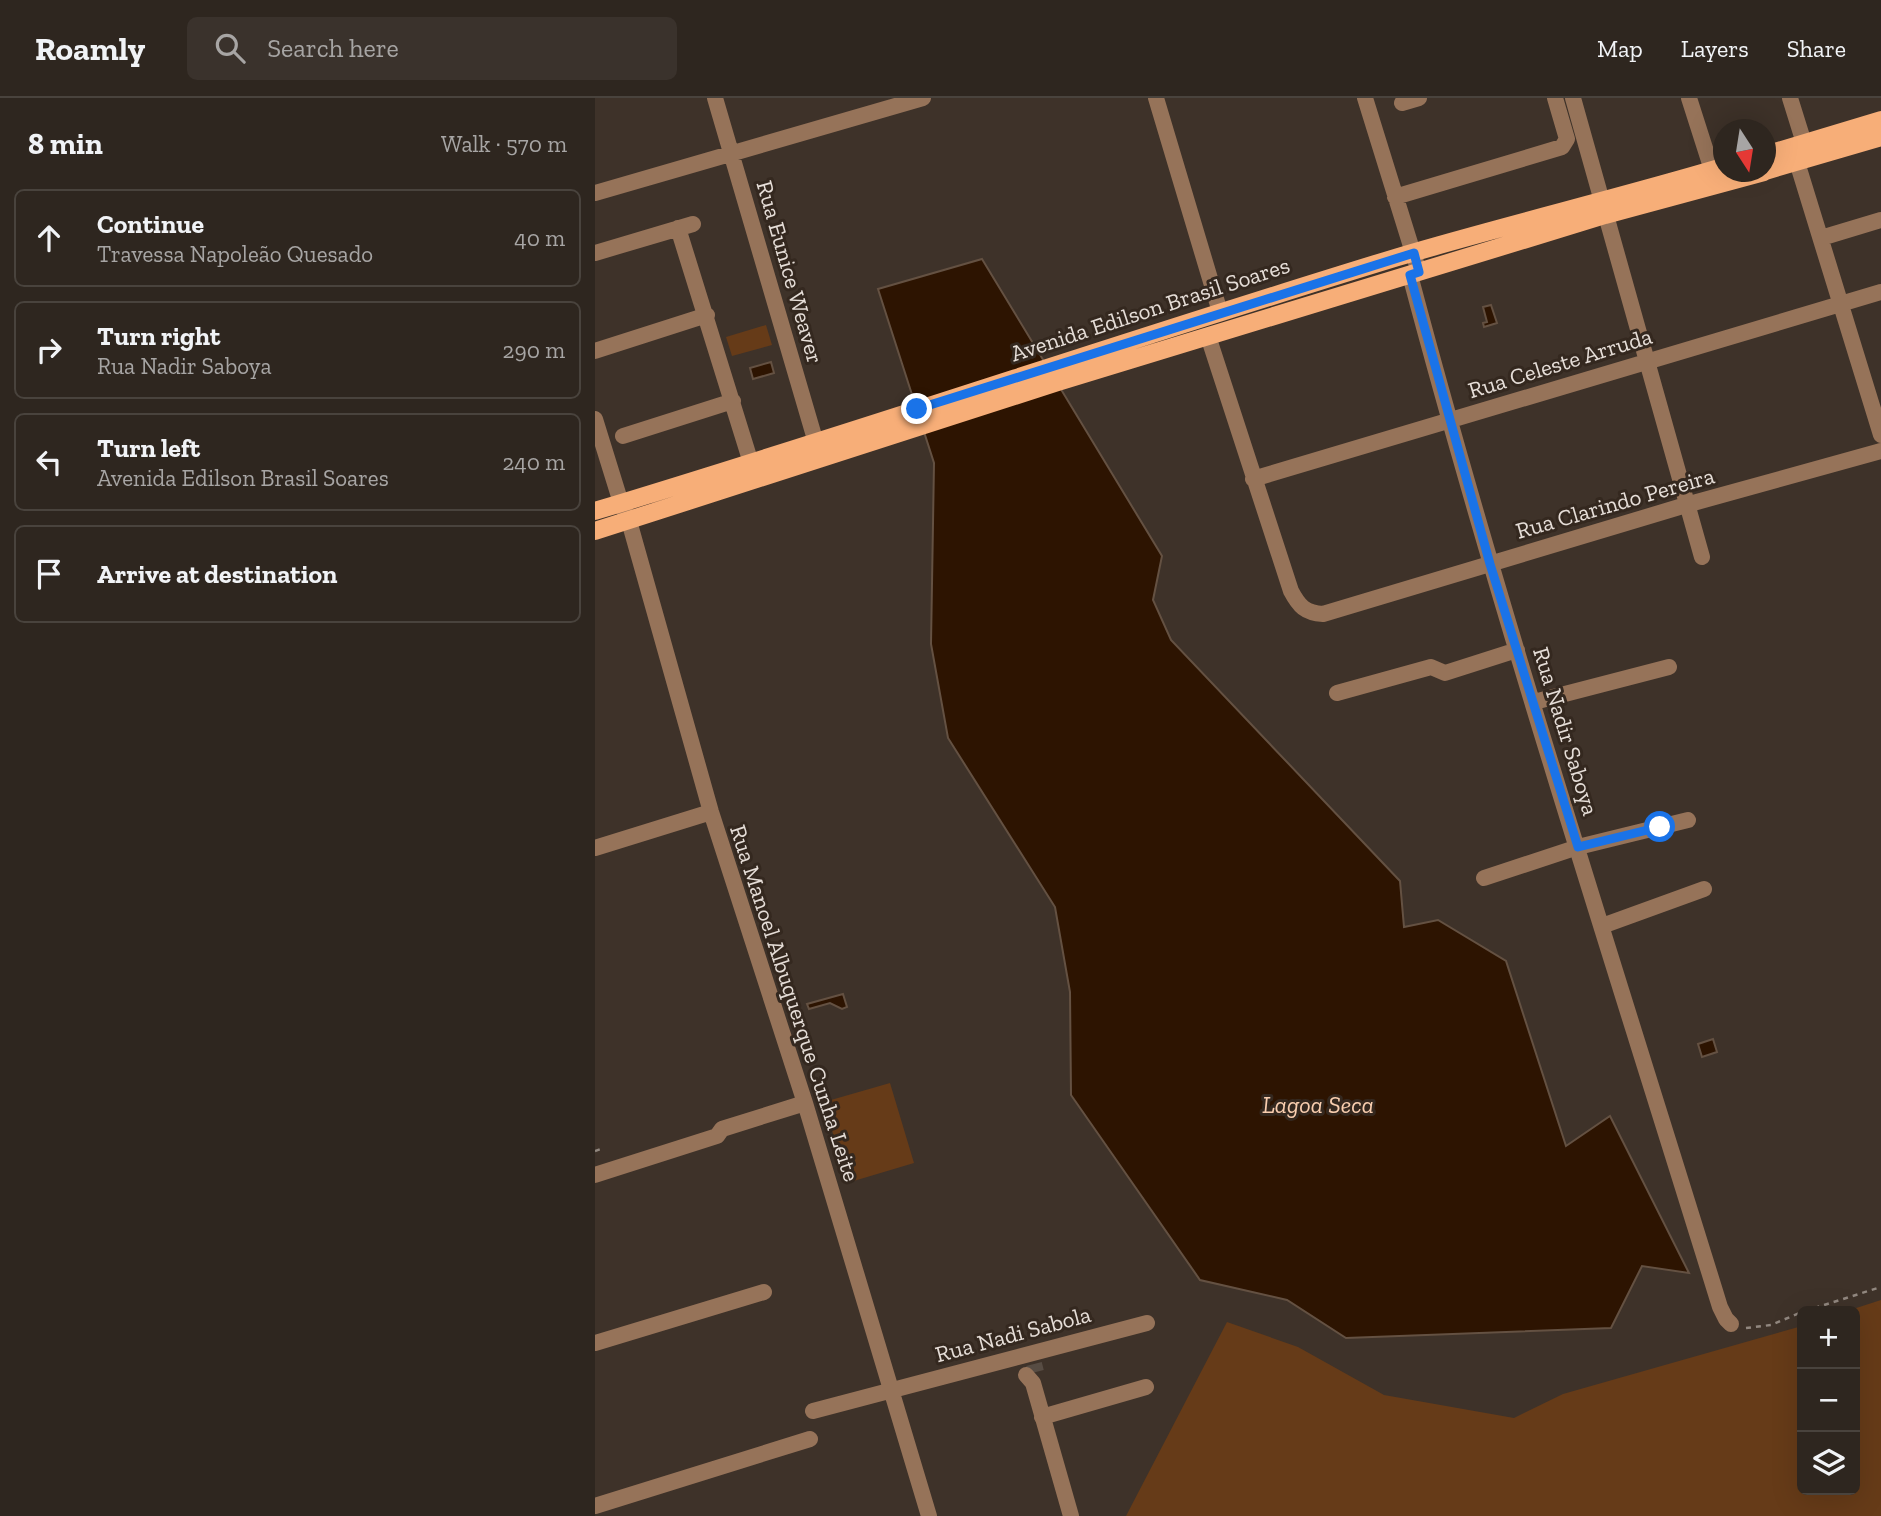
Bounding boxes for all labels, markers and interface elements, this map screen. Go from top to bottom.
search box [187,17,677,80]
text: Roamly [35,29,145,68]
icon: search [211,29,249,67]
text: Search here [267,32,399,64]
text: Map [1597,34,1643,63]
text: Layers [1681,34,1749,63]
text: Share [1787,34,1846,63]
north arrow [1713,119,1776,182]
text: 8 min [28,126,103,162]
text: Walk · 570 m [441,130,567,158]
street label: Rua Eunice Weaver [750,177,830,367]
text: Continue [97,208,204,240]
icon: ahead [30,219,68,257]
text: 40 m [514,224,565,252]
text: Travessa Napoleão Quesado [97,240,373,268]
street label: Avenida Edilson Brasil Soares [1007,251,1293,367]
text: Turn right [97,320,220,352]
street label: Rua Celeste Arruda [1465,322,1655,404]
icon: right [30,331,68,369]
text: 290 m [503,336,565,364]
text: Rua Nadir Saboya [97,352,272,380]
route end [901,393,932,424]
text: Turn left [97,432,200,464]
icon: left [30,443,68,481]
text: 240 m [502,448,565,476]
street label: Rua Clarindo Pereira [1512,461,1718,545]
text: Avenida Edilson Brasil Soares [97,464,389,492]
icon: arrive [30,555,68,593]
text: Arrive at destination [97,558,337,590]
street label: Rua Nadir Saboya [1527,643,1605,819]
route start [1644,811,1675,842]
street label: Rua Manoel Albuquerque Cunha Leite [724,821,866,1185]
water label: Lagoa Seca [1262,1090,1374,1119]
street label: Rua Nadi Sabola [932,1300,1094,1368]
map controls [1797,1306,1860,1495]
button: + [1797,1306,1860,1369]
button: − [1797,1369,1860,1432]
button: layers [1797,1432,1860,1495]

